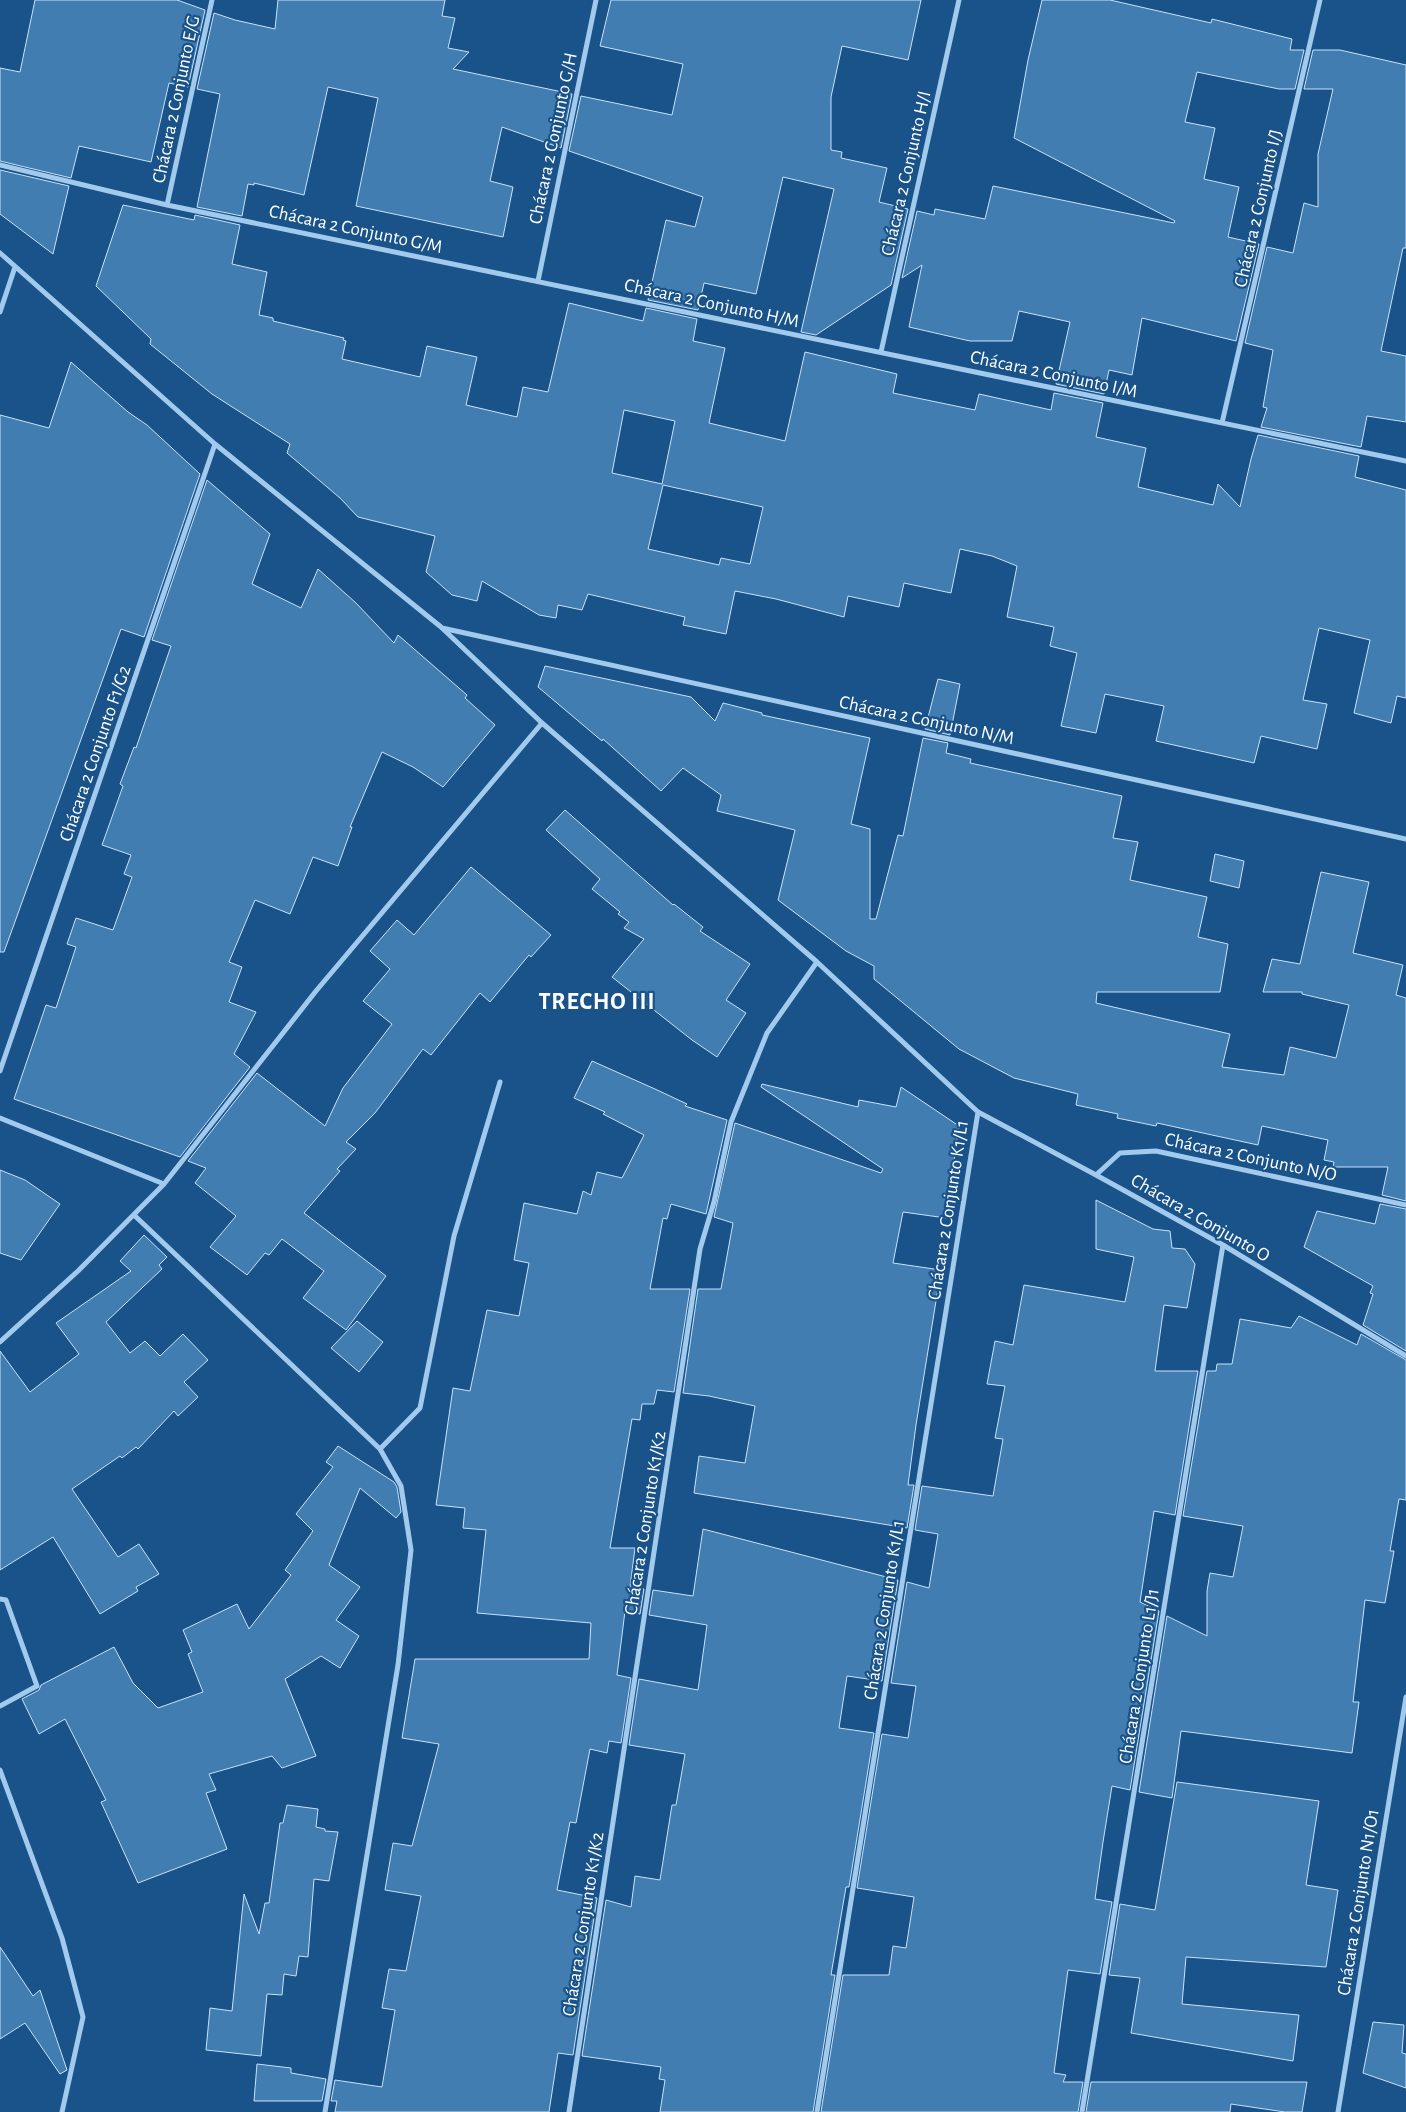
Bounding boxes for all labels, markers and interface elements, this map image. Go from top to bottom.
street label: Chácara 2 Conjunto E/G [149,14,204,185]
street label: Chácara 2 Conjunto G/H [526,51,581,226]
street label: Chácara 2 Conjunto H/I [878,89,935,258]
street label: Chácara 2 Conjunto I/J [1231,128,1286,289]
street label: Chácara 2 Conjunto G/M [267,202,444,257]
street label: Chácara 2 Conjunto H/M [622,276,801,331]
street label: Chácara 2 Conjunto I/M [968,347,1139,401]
street label: Chácara 2 Conjunto F1/G2 [56,663,135,844]
street label: Chácara 2 Conjunto N/M [837,693,1016,748]
district label: TRECHO III [538,990,656,1014]
street label: Chácara 2 Conjunto K1/L1 [925,1119,972,1301]
street label: Chácara 2 Conjunto N/O [1163,1130,1338,1185]
street label: Chácara 2 Conjunto O [1128,1171,1273,1266]
street label: Chácara 2 Conjunto K1/K2 [622,1429,669,1617]
street label: Chácara 2 Conjunto K1/L1 [861,1519,908,1701]
street label: Chácara 2 Conjunto L1/J1 [1116,1587,1163,1765]
street label: Chácara 2 Conjunto N1/O1 [1334,1808,1383,1997]
street label: Chácara 2 Conjunto K1/K2 [560,1830,607,2018]

